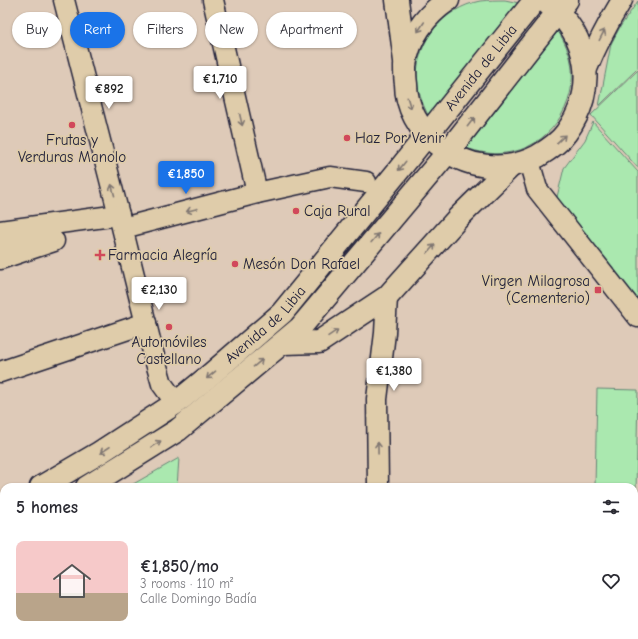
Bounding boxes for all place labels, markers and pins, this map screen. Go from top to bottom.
pin: €1,710 [187,66,253,100]
pin: €892 [85,76,133,110]
marker: Frutas y Verduras Manolo [67,120,77,130]
place label: Haz Por Venir [355,129,444,147]
place label: Frutas y Verduras Manolo [18,131,126,166]
marker: Haz Por Venir [342,133,352,143]
pin: €1,850 [153,161,219,195]
place label: Caja Rural [304,202,371,220]
marker: Caja Rural [291,206,301,216]
place label: Farmacia Alegría [108,246,218,264]
marker: Farmacia Alegría [95,250,105,260]
place label: Mesón Don Rafael [243,255,360,273]
marker: Mesón Don Rafael [230,259,240,269]
place label: Virgen Milagrosa (Cementerio) [482,272,590,307]
pin: €2,130 [126,277,192,311]
marker: Virgen Milagrosa (Cementerio) [593,285,603,295]
marker: Automóviles Castellano [164,322,174,332]
place label: Automóviles Castellano [131,333,207,368]
pin: €1,380 [361,358,427,392]

